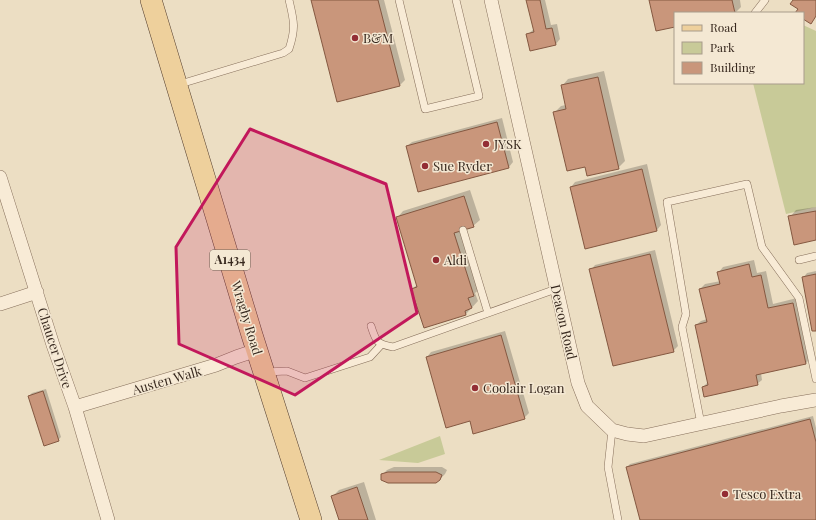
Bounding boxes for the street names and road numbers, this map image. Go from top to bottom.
road number: A1434 [210,250,250,270]
street label: Wragby Road [228,278,267,357]
street label: Deacon Road [548,283,581,361]
street label: Chaucer Drive [34,305,77,391]
street label: Austen Walk [129,361,204,398]

